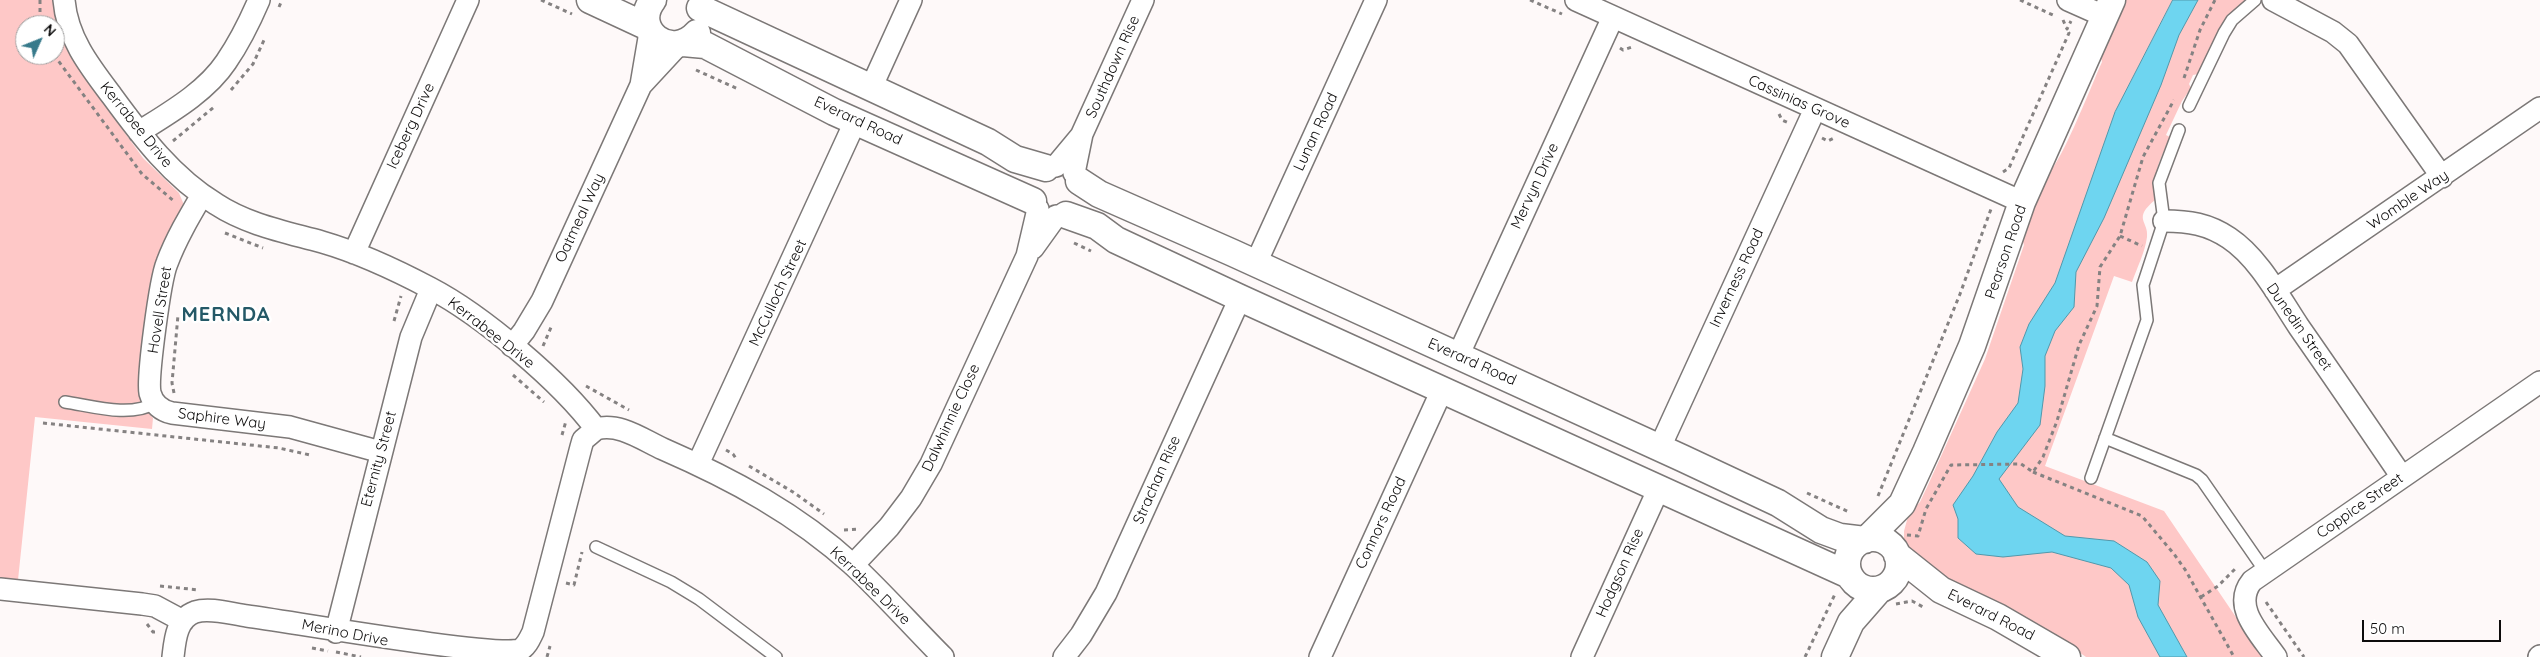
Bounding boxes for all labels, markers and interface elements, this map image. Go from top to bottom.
street label: Southdown Rise [1082,13,1144,121]
north arrow [15,15,65,65]
text: N [40,20,60,40]
street label: Cassinias Grove [1745,72,1853,132]
street label: Kerrabee Drive [96,79,176,171]
street label: Iceberg Drive [383,80,439,172]
street label: Lunan Road [1290,90,1342,174]
street label: Everard Road [811,93,905,149]
street label: Mervyn Drive [1507,140,1563,232]
street label: Womble Way [2364,166,2452,234]
street label: Oatmeal Way [551,170,609,266]
street label: Pearson Road [1981,203,2031,301]
street label: Inverness Road [1706,226,1768,330]
street label: McCulloch Street [745,237,811,349]
street label: Hovell Street [144,265,176,355]
street label: Dunedin Street [2262,280,2336,374]
street label: Kerrabee Drive [444,294,538,372]
district label: MERNDA [181,303,271,327]
street label: Everard Road [1425,334,1519,390]
street label: Dalwhinnie Close [918,361,984,475]
street label: Saphire Way [177,405,267,433]
street label: Eternity Street [358,409,400,509]
street label: Strachan Rise [1129,433,1185,527]
street label: Coppice Street [2313,469,2407,543]
street label: Connors Road [1352,474,1410,572]
street label: Hodgson Rise [1592,526,1648,620]
street label: Kerrabee Drive [826,543,914,629]
street label: Everard Road [1945,585,2037,645]
scale bar [2365,610,2504,642]
street label: Merino Drive [300,616,390,650]
text: 50 m [2370,619,2405,638]

